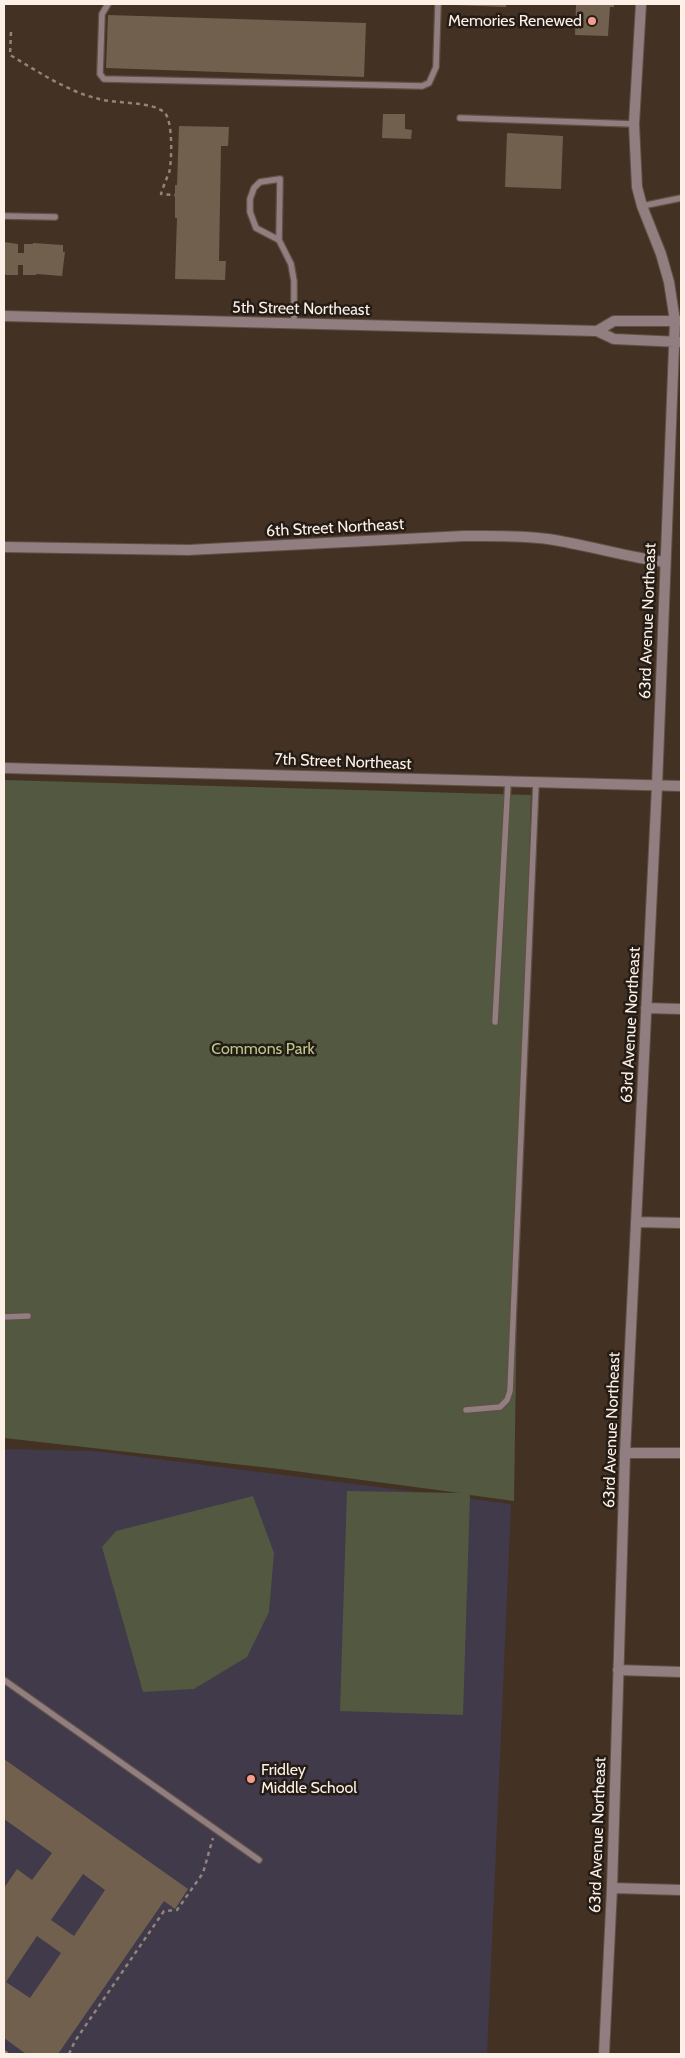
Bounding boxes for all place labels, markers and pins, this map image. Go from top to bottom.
place label: Memories Renewed [448,11,582,31]
marker: Memories Renewed [586,15,598,27]
place label: Fridley Middle School [261,1760,357,1798]
marker: Fridley Middle School [245,1773,257,1785]

